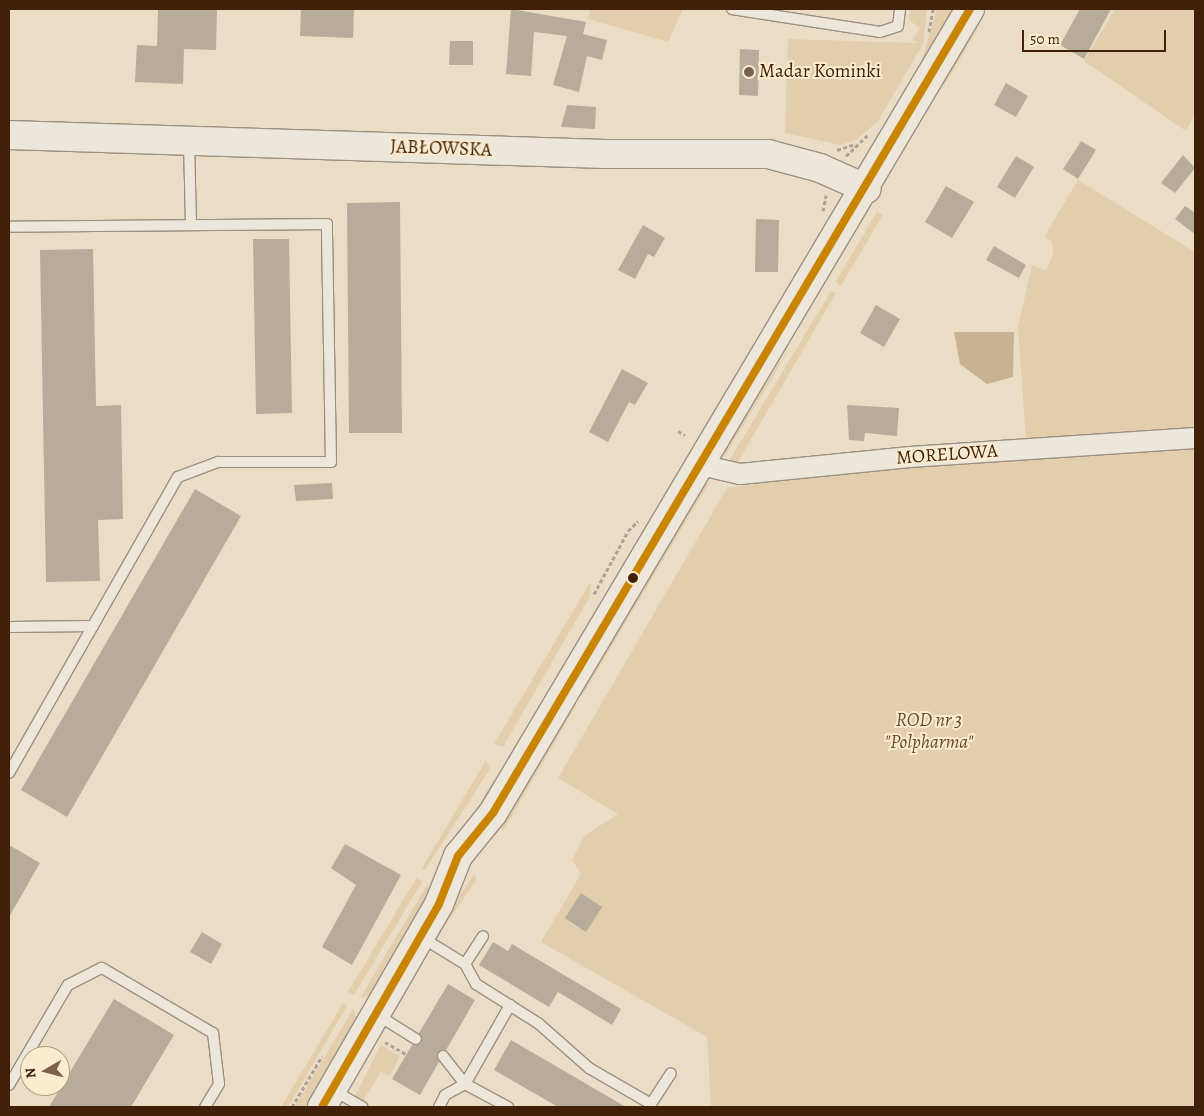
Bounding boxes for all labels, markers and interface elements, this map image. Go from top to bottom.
scale bar [1024,20,1168,52]
text: 50 m [1030,29,1060,49]
place label: Madar Kominki [759,61,881,83]
marker: Madar Kominki [743,66,755,78]
street label: JABŁOWSKA [390,136,492,162]
street label: MORELOWA [895,440,999,470]
unlabelled marker [628,573,638,583]
park label: ROD nr 3 "Polpharma" [885,710,973,754]
north arrow [20,1046,70,1096]
text: N [21,1067,41,1079]

